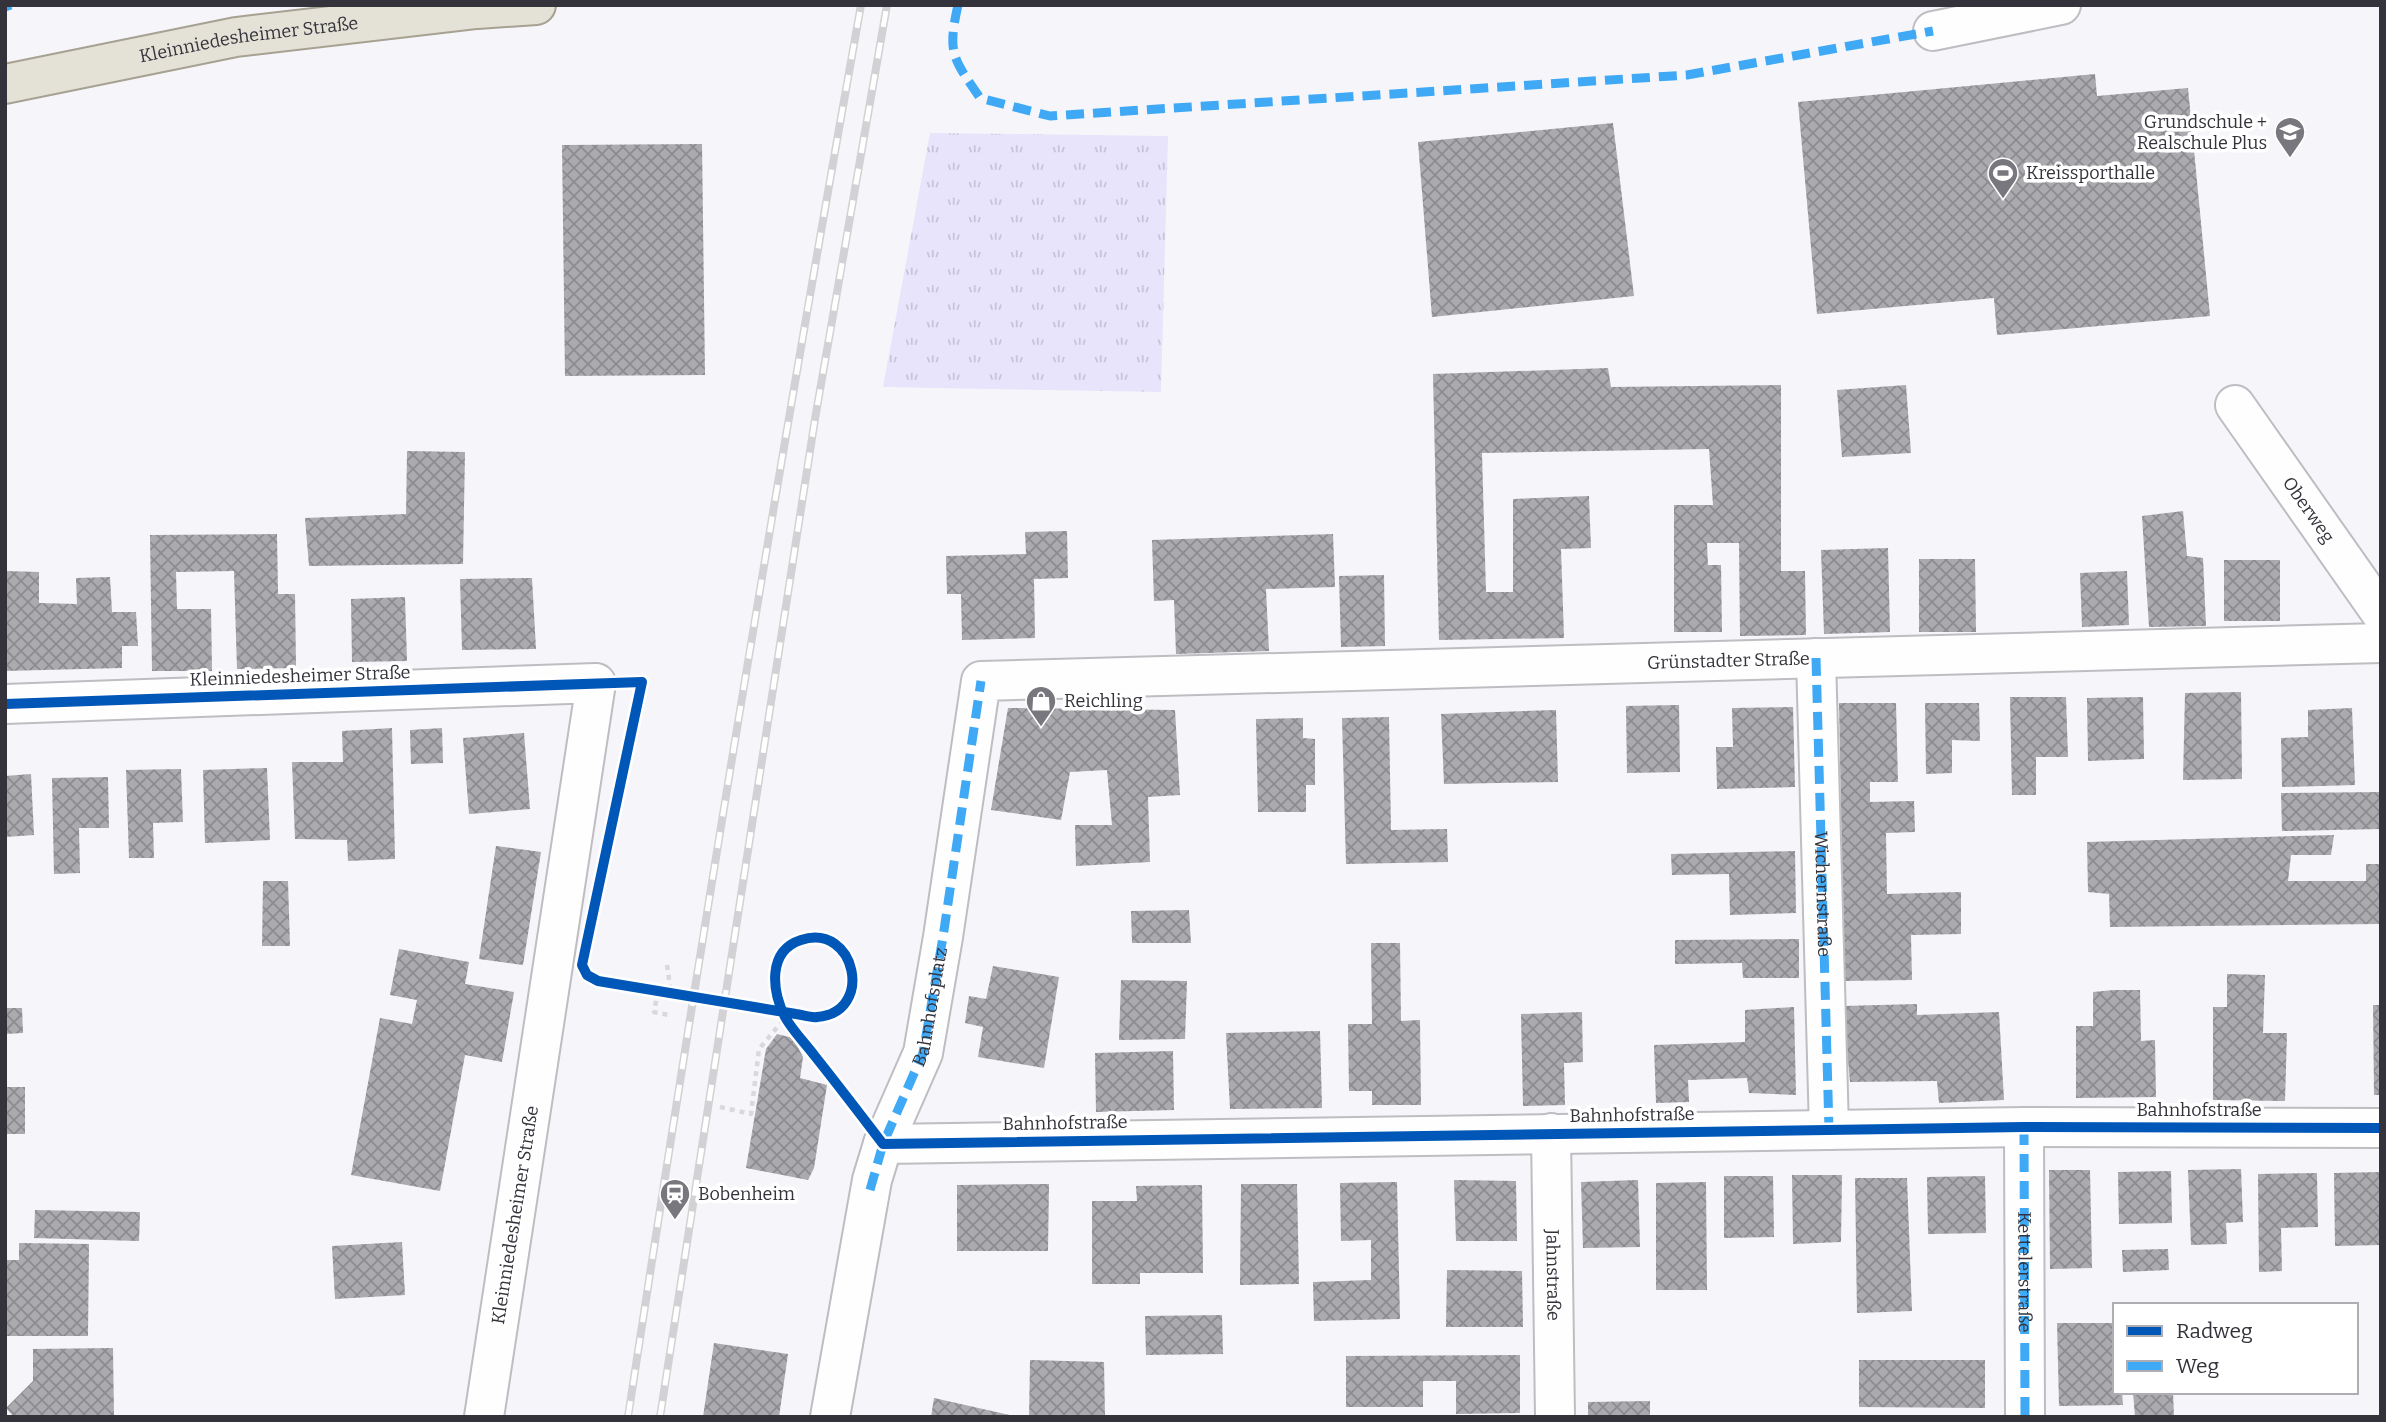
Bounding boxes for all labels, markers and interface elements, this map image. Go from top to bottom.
street label: Kleinniedesheimer Straße [137,12,359,67]
place label: Grundschule + Realschule Plus [2137,111,2267,154]
school or university icon: Grundschule + Realschule Plus [2273,115,2307,159]
sports icon: Kreissporthalle [1986,156,2020,200]
place label: Kreissporthalle [2026,162,2155,184]
street label: Oberweg [2278,472,2339,547]
street label: Grünstadter Straße [1647,648,1810,674]
street label: Kleinniedesheimer Straße [189,661,411,691]
shop icon: Reichling [1024,684,1058,728]
place label: Reichling [1064,690,1143,712]
street label: Wichernstraße [1810,831,1835,957]
street label: Bahnhofsplatz [907,945,952,1070]
street label: Bahnhofstraße [2136,1099,2262,1121]
street label: Bahnhofstraße [1569,1103,1695,1127]
street label: Kleinniedesheimer Straße [487,1104,543,1326]
street label: Bahnhofstraße [1002,1111,1128,1135]
station icon: Bobenheim [658,1177,692,1221]
place label: Bobenheim [698,1183,795,1205]
street label: Kettelerstraße [2013,1211,2036,1333]
street label: Jahnstraße [1541,1228,1565,1321]
legend [2113,1303,2358,1394]
text: Radweg [2176,1318,2253,1344]
text: Weg [2176,1353,2219,1379]

